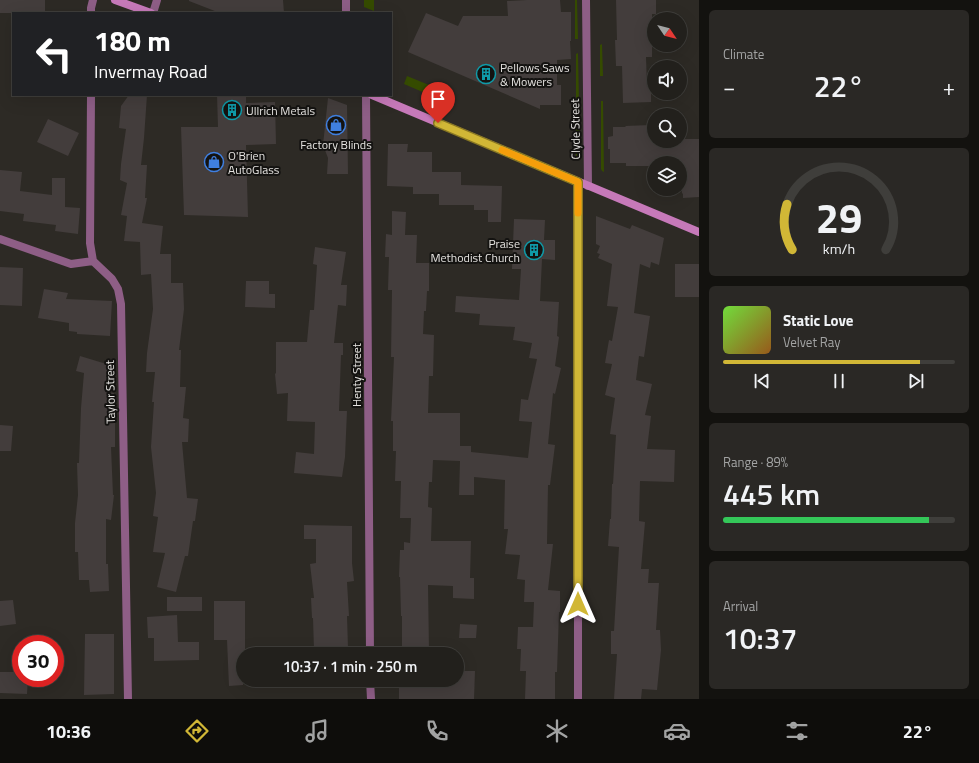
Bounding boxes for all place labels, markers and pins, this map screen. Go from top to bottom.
place label: Pellows Saws & Mowers [500,58,570,91]
building icon: Pellows Saws & Mowers [475,63,497,85]
pin [421,82,455,123]
building icon: Ullrich Metals [221,99,243,121]
place label: Ullrich Metals [246,101,315,120]
shop icon: Factory Blinds [325,114,347,136]
place label: Factory Blinds [300,135,372,154]
place label: O'Brien AutoGlass [228,146,280,179]
shop icon: O'Brien AutoGlass [203,151,225,173]
place label: Praise Methodist Church [431,234,520,267]
building icon: Praise Methodist Church [523,239,545,261]

